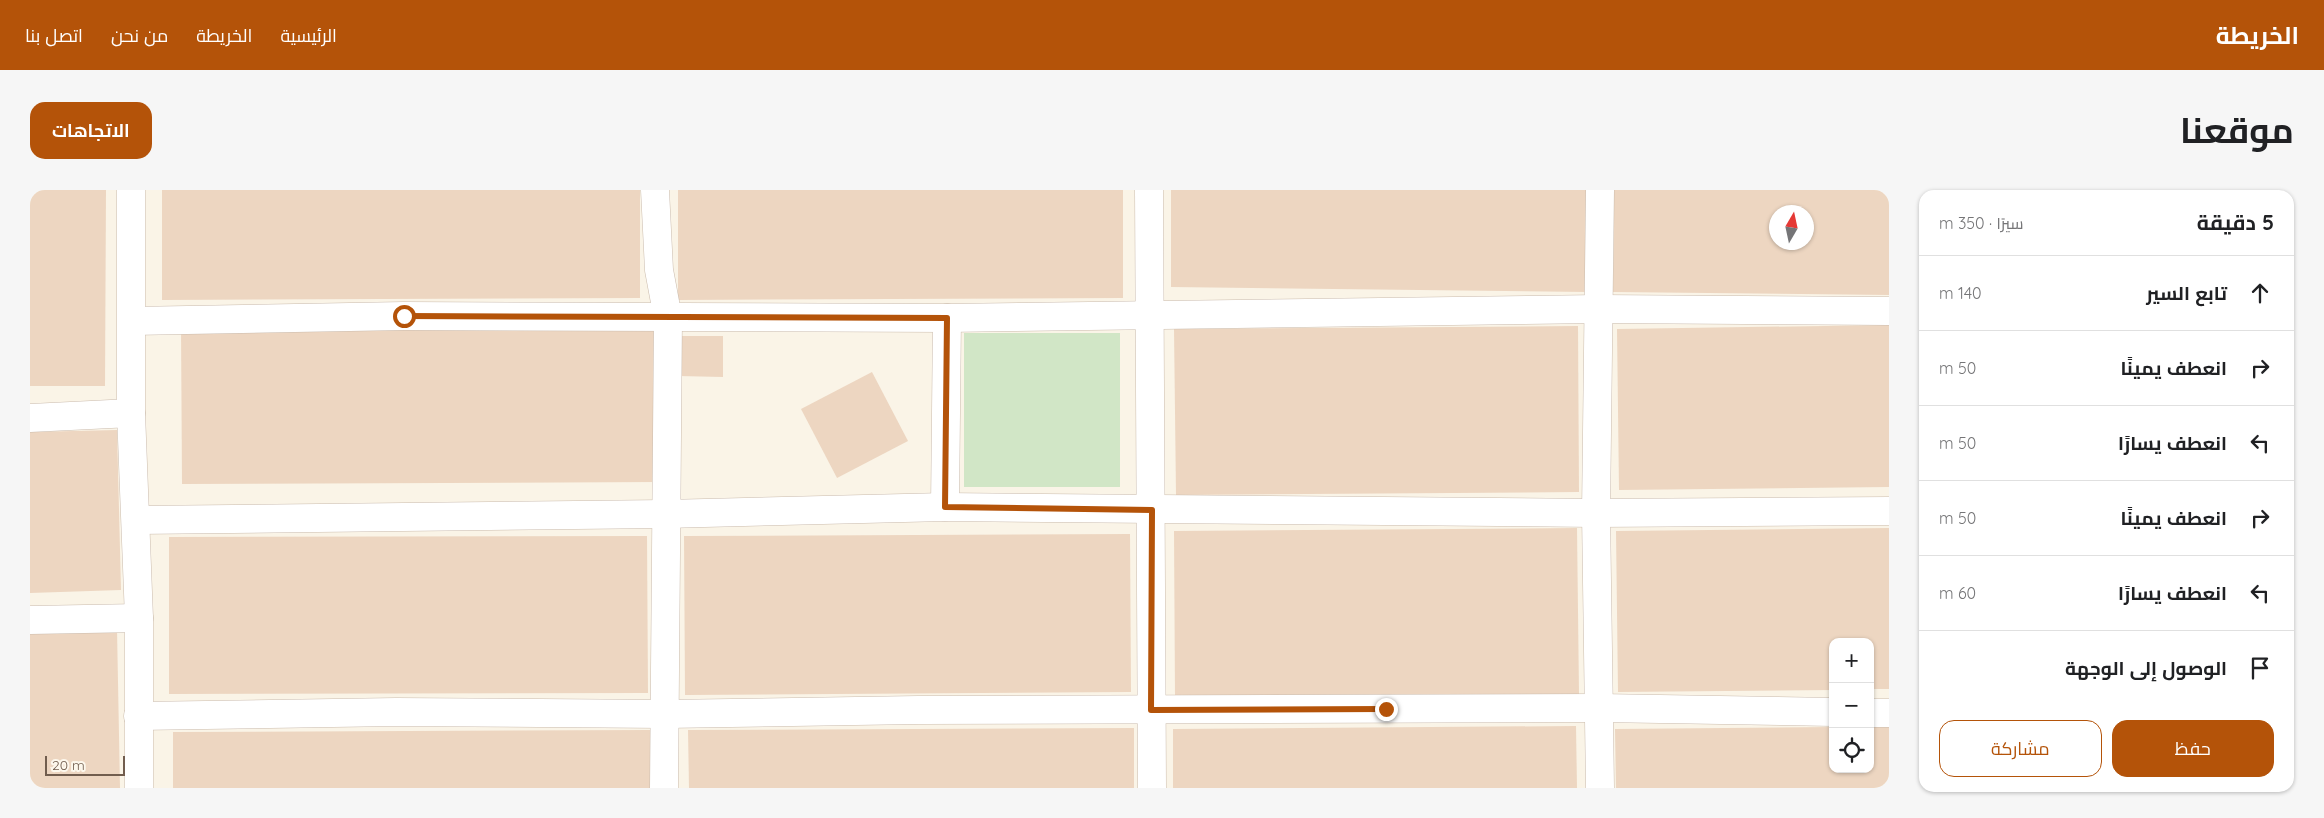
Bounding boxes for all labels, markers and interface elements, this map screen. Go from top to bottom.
text: الخريطة [2216,20,2299,50]
text: اتصل بنا [25,24,83,47]
text: من نحن [111,24,168,47]
text: الخريطة [196,24,252,47]
text: الرئيسية [280,24,337,47]
button: الاتجاهات [30,102,152,159]
text: موقعنا [2180,108,2294,152]
north arrow [1769,205,1814,250]
text: 5 دقيقة [2197,209,2274,235]
text: سيرًا · 350 m [1939,213,2024,233]
icon: ahead [2246,279,2274,307]
text: تابع السير [2146,281,2227,305]
text: 140 m [1939,283,1982,303]
route start [393,305,416,328]
icon: right [2246,354,2274,382]
text: انعطف يمينًا [2120,356,2227,380]
text: 50 m [1939,358,1976,378]
icon: left [2246,429,2274,457]
text: انعطف يسارًا [2118,431,2227,455]
text: 50 m [1939,433,1976,453]
icon: right [2246,504,2274,532]
text: انعطف يمينًا [2120,506,2227,530]
text: 50 m [1939,508,1976,528]
icon: left [2246,579,2274,607]
text: انعطف يسارًا [2118,581,2227,605]
text: 60 m [1939,583,1976,603]
map controls [1829,638,1874,773]
button: + [1829,638,1874,683]
icon: arrive [2246,654,2274,682]
text: الوصول إلى الوجهة [2065,656,2227,680]
button: − [1829,683,1874,728]
route end [1375,698,1398,721]
button: مشاركة [1939,720,2102,777]
button: حفظ [2112,720,2274,777]
button: locate [1829,728,1874,773]
scale bar [45,753,125,776]
text: 20 m [52,756,85,774]

